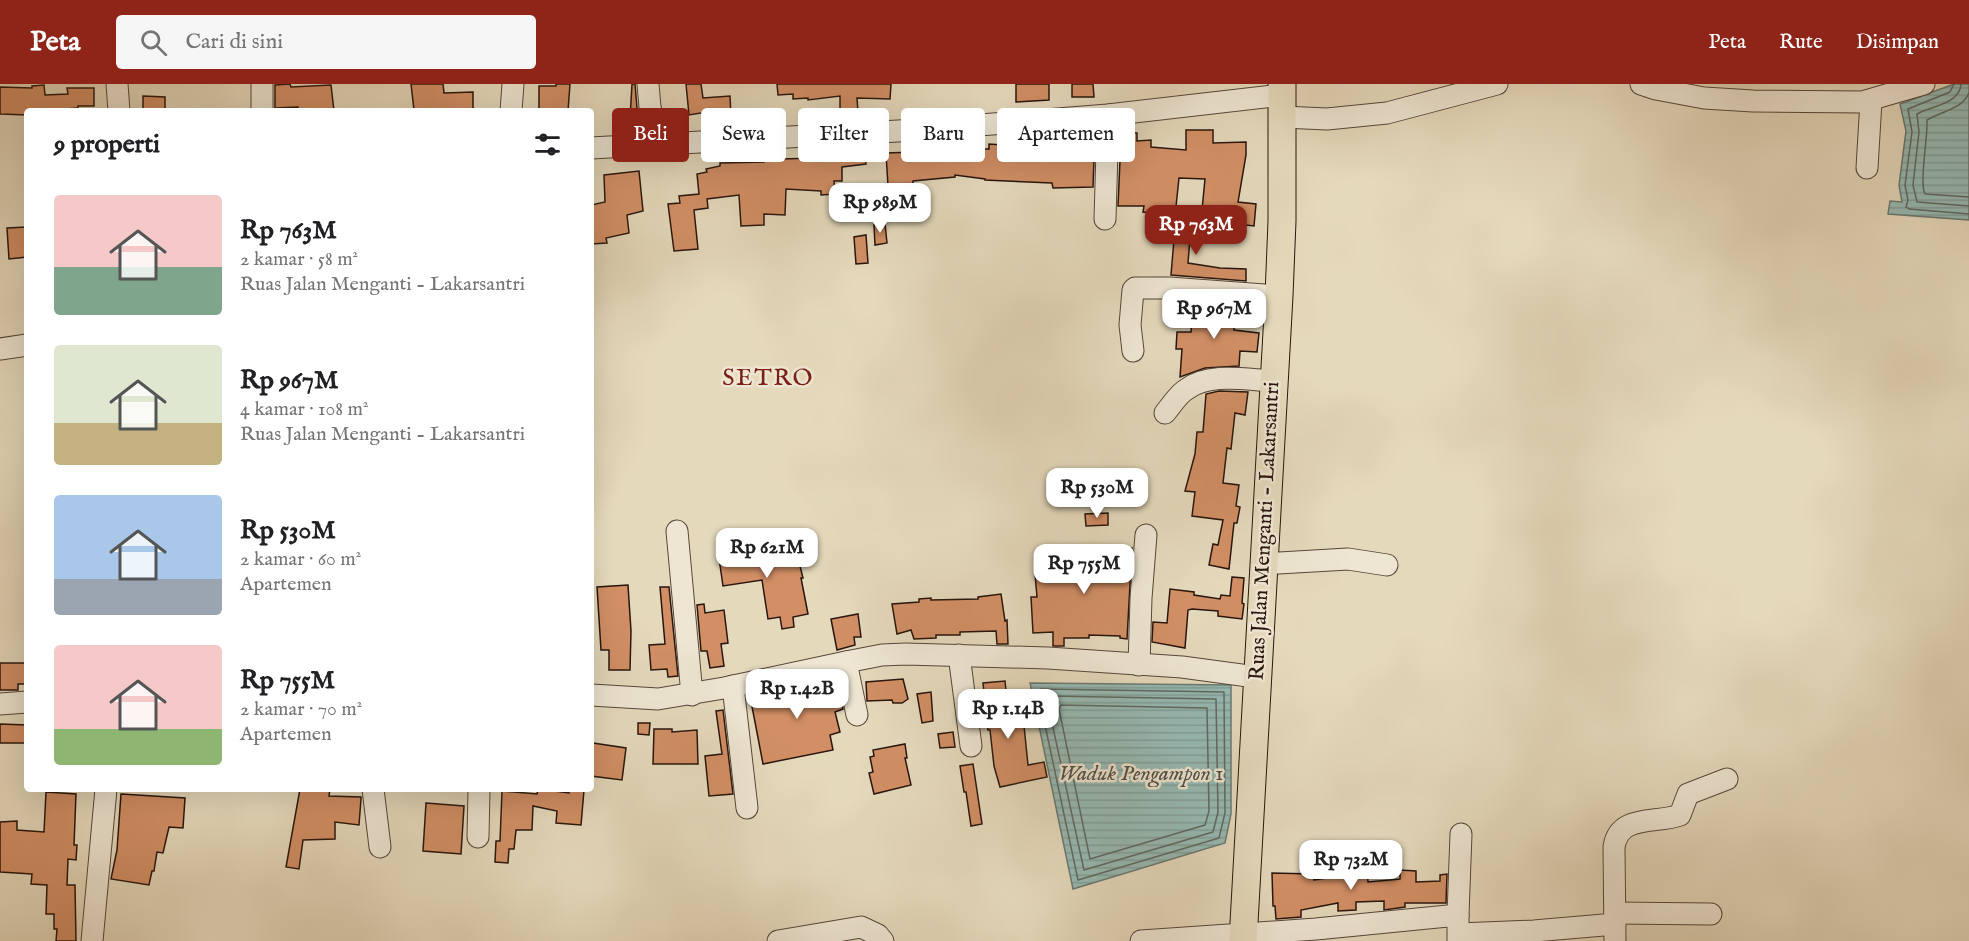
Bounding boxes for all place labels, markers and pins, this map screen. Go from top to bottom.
pin: Rp 989M [825,183,935,234]
pin: Rp 763M [1141,205,1251,256]
pin: Rp 967M [1159,289,1269,340]
pin: Rp 530M [1042,468,1152,519]
pin: Rp 621M [712,528,822,579]
pin: Rp 755M [1029,544,1139,595]
pin: Rp 1.42B [735,669,859,720]
pin: Rp 1.14B [946,689,1070,740]
pin: Rp 732M [1296,840,1406,891]

